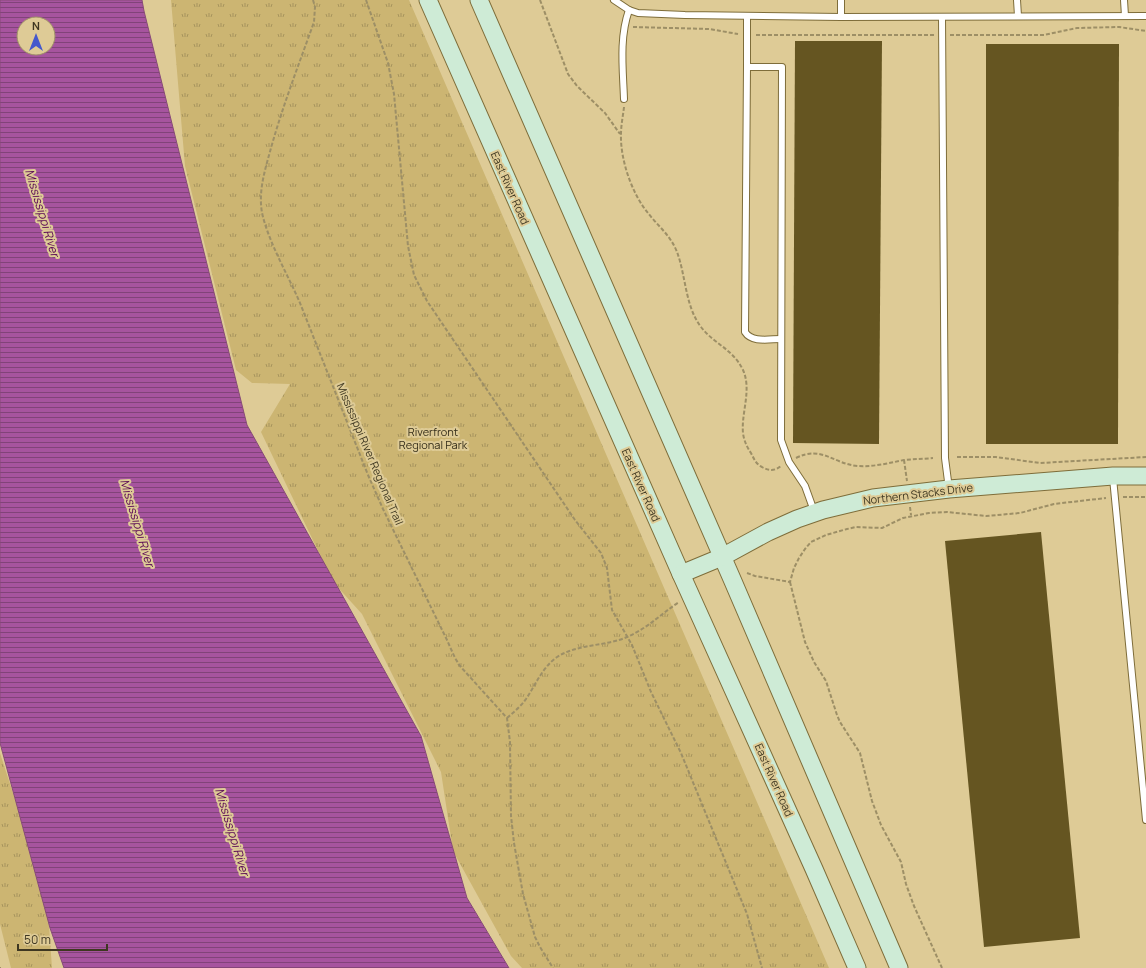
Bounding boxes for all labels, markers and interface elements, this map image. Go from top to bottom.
north arrow [16,16,56,56]
text: N [32,18,40,33]
street label: East River Road [488,149,533,227]
water label: Mississippi River [21,167,64,260]
street label: Mississippi River Regional Trail [334,381,407,527]
park label: Riverfront Regional Park [399,424,468,452]
street label: East River Road [619,446,664,524]
water label: Mississippi River [116,477,159,570]
street label: Northern Stacks Drive [862,479,974,508]
street label: East River Road [752,741,797,819]
water label: Mississippi River [211,786,254,879]
scale bar [18,926,107,952]
text: 50 m [24,931,51,948]

